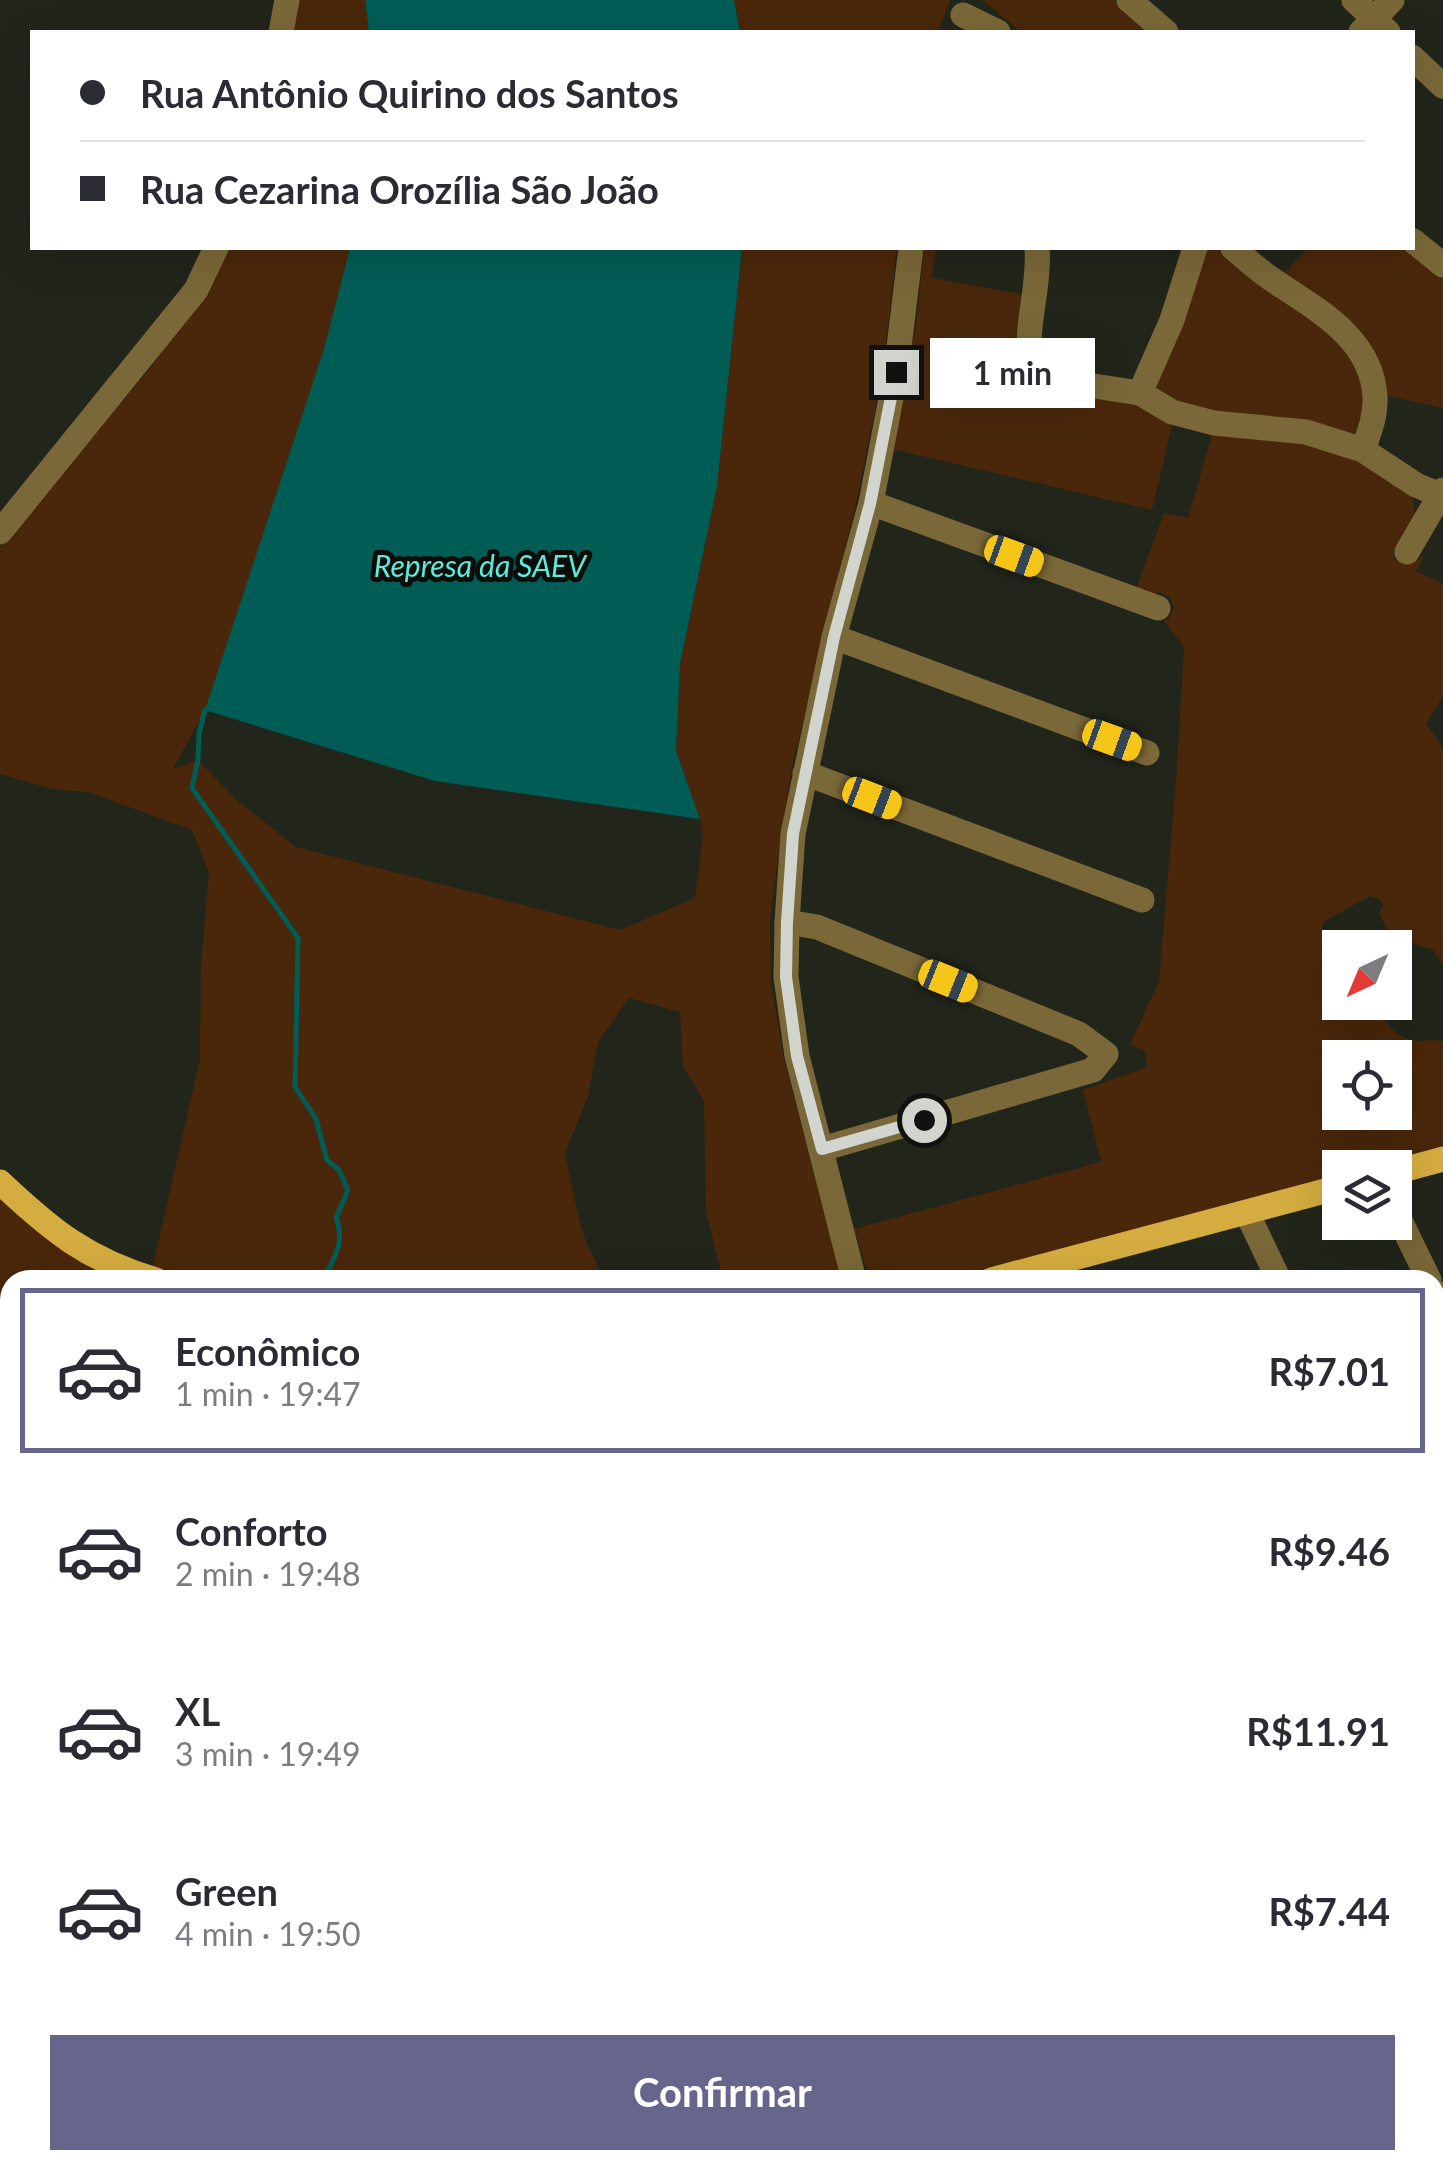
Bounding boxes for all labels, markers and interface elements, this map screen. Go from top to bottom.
text: Rua Antônio Quirino dos Santos [140,70,679,116]
text: Rua Cezarina Orozília São João [140,166,659,212]
callout: 1 min [931,337,1096,407]
route end [874,350,919,395]
text: 1 min [973,353,1052,392]
car [981,532,1047,580]
water label: Represa da SAEV [374,547,588,583]
car [1079,716,1145,764]
car [839,773,905,823]
north arrow [1322,930,1412,1020]
map controls [1322,930,1412,1240]
car [915,956,981,1006]
button: locate [1322,1040,1412,1130]
route start [902,1098,947,1143]
button: layers [1322,1150,1412,1240]
icon: car [55,1326,145,1416]
text: Econômico [175,1328,360,1374]
text: R$7.01 [1268,1348,1390,1394]
text: 1 min · 19:47 [175,1374,361,1413]
icon: car [55,1506,145,1596]
text: Conforto [175,1508,328,1554]
text: R$9.46 [1268,1528,1390,1574]
text: 2 min · 19:48 [175,1554,361,1593]
icon: car [55,1686,145,1776]
text: XL [175,1688,220,1734]
text: R$11.91 [1246,1708,1390,1754]
text: 3 min · 19:49 [175,1734,361,1773]
icon: car [55,1866,145,1956]
text: Green [175,1868,278,1914]
text: R$7.44 [1268,1888,1390,1934]
text: 4 min · 19:50 [175,1914,361,1953]
button: Confirmar [50,2035,1395,2150]

